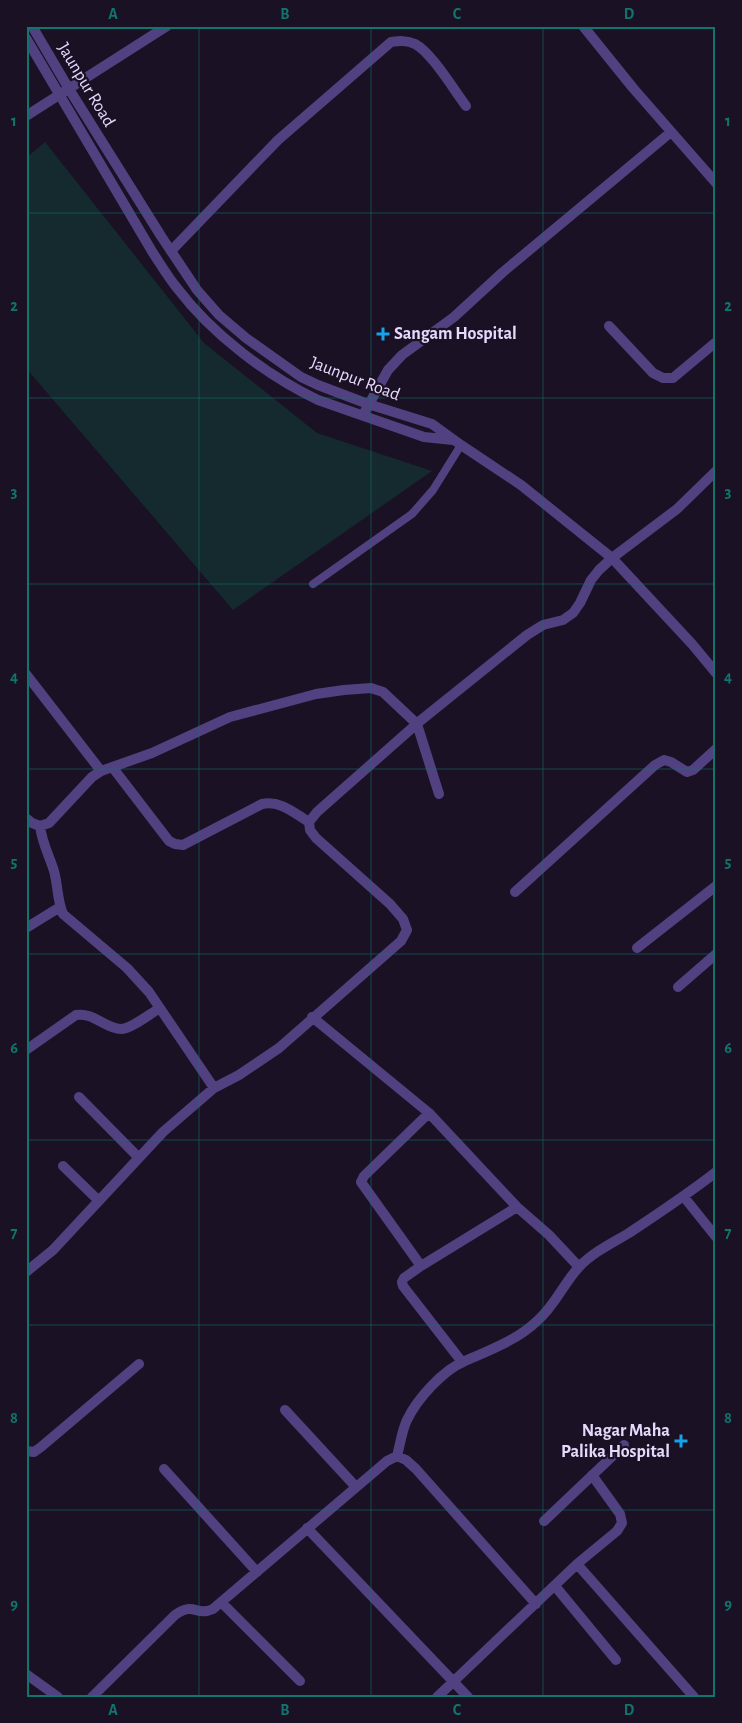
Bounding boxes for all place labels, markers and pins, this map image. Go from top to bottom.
place label: Sangam Hospital [394,325,517,343]
marker: Sangam Hospital [376,327,390,341]
place label: Nagar Maha Palika Hospital [561,1422,670,1461]
marker: Nagar Maha Palika Hospital [674,1434,688,1448]

